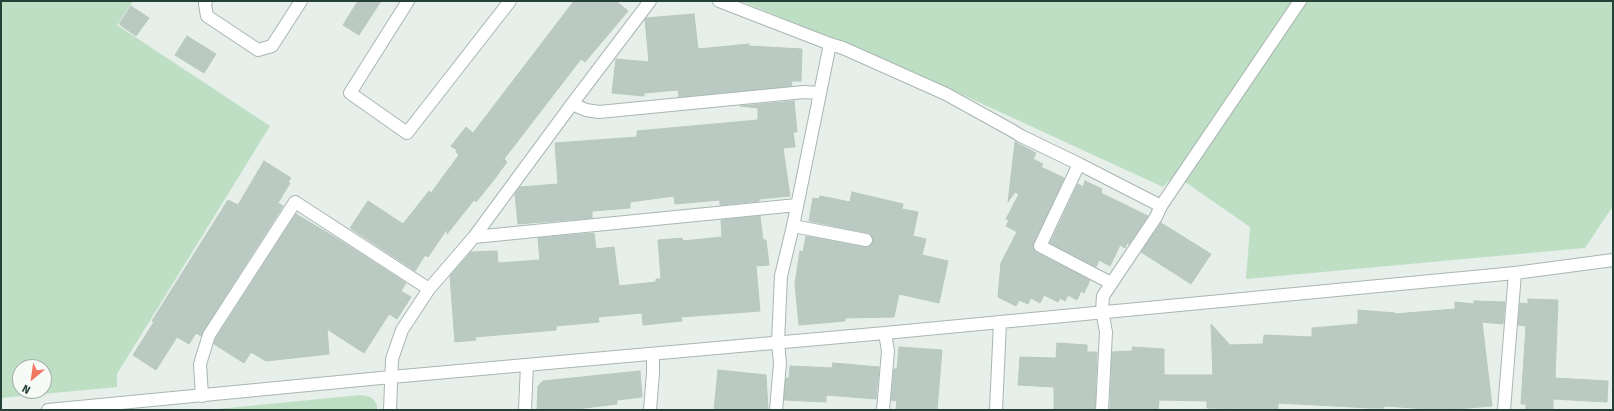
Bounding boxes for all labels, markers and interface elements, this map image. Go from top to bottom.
north arrow [12,359,52,399]
text: N [20,382,33,397]

